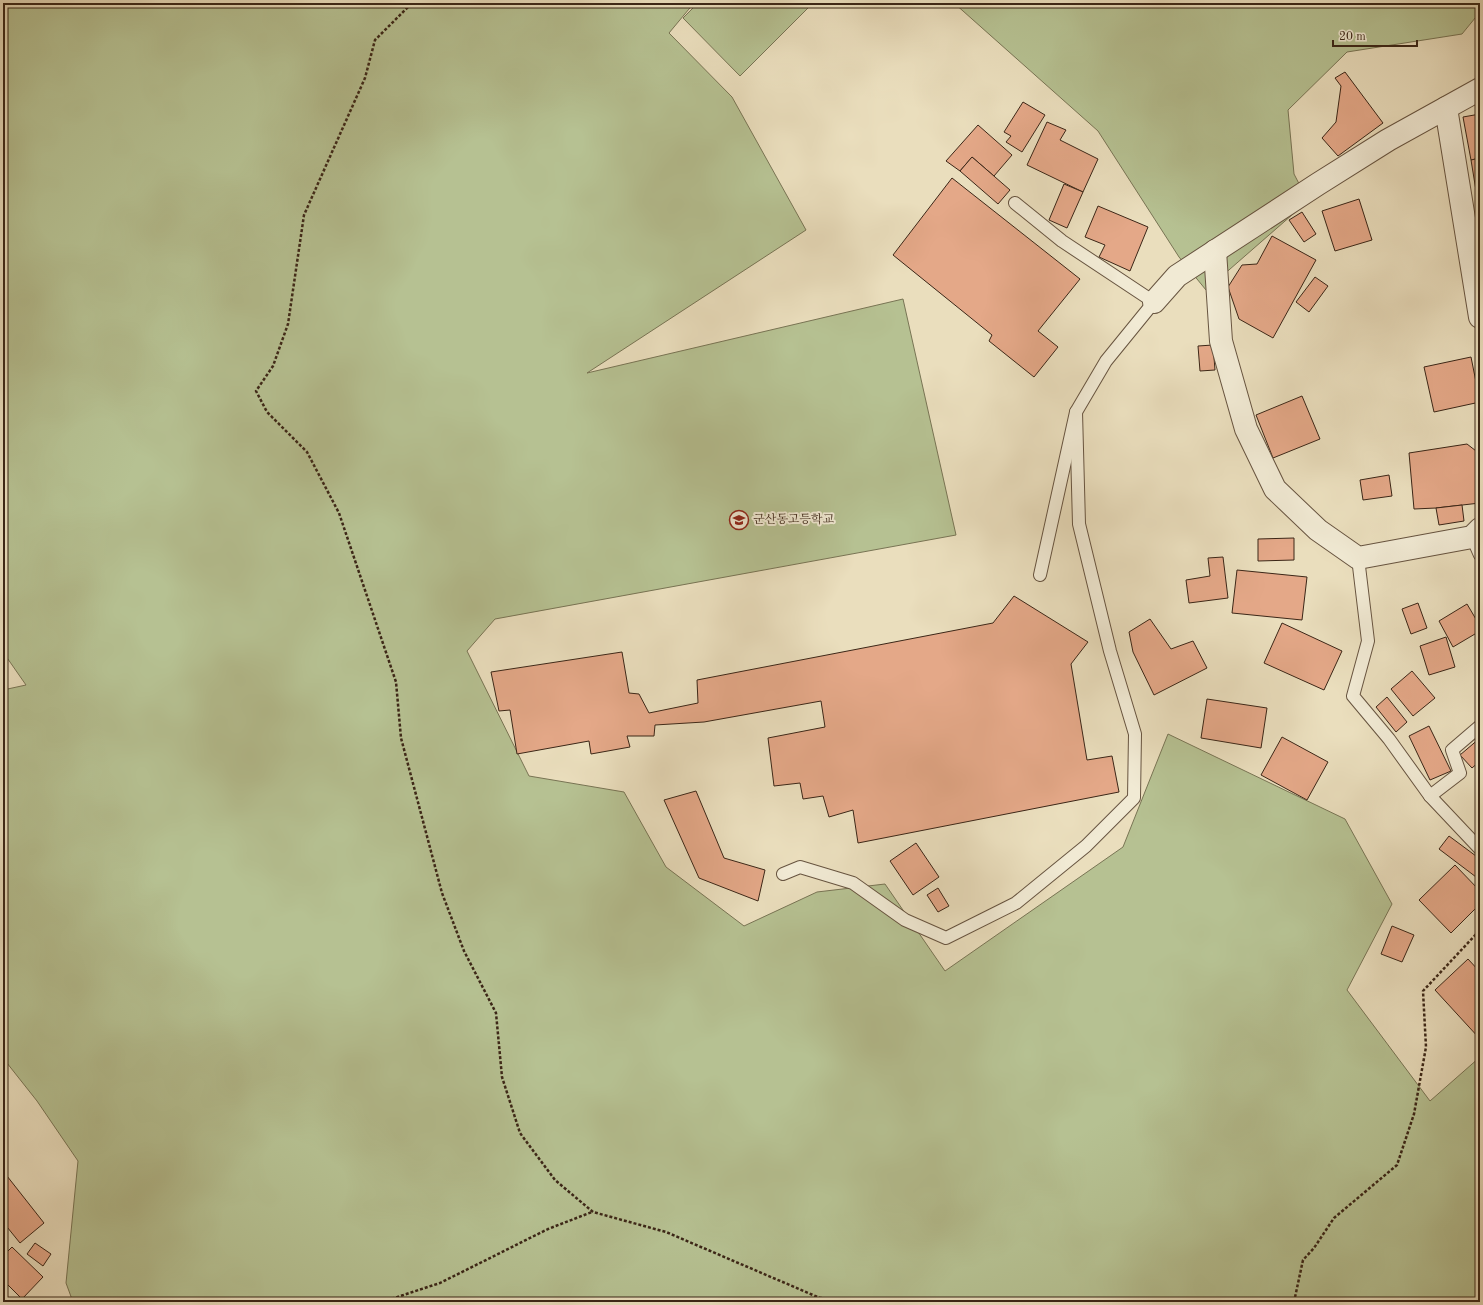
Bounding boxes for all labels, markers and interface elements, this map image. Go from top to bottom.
scale bar [1333,22,1417,48]
text: 20 m [1339,31,1366,43]
school or university icon: 군산동고등학교 [728,509,750,531]
place label: 군산동고등학교 [753,513,835,526]

